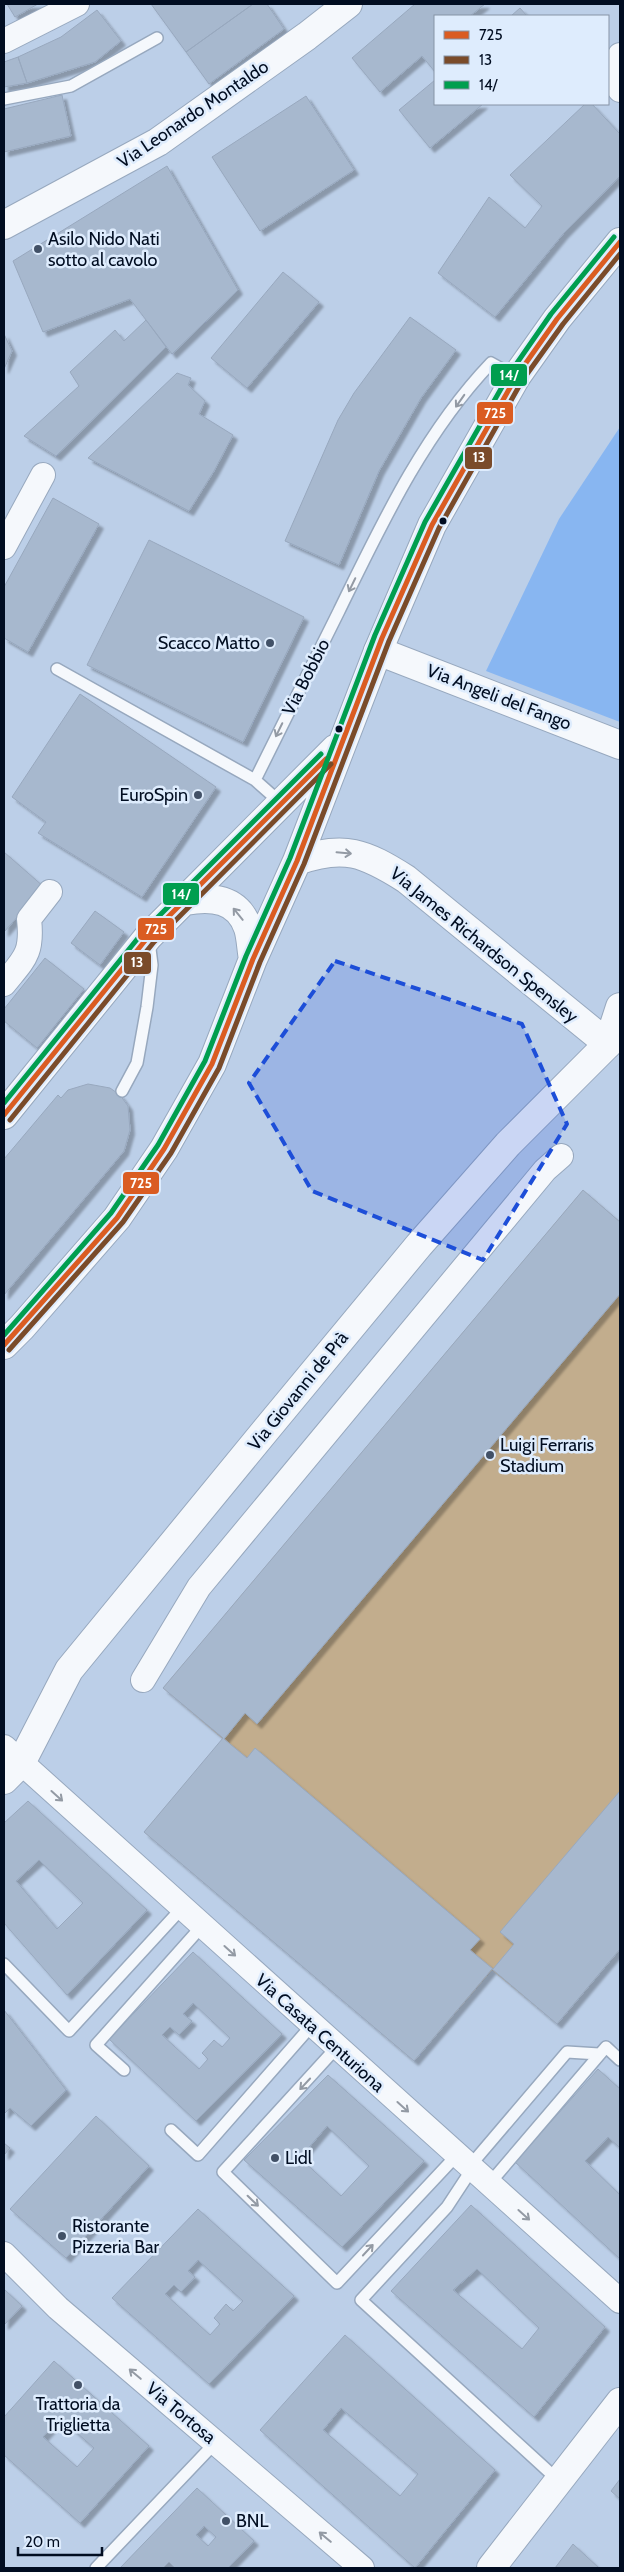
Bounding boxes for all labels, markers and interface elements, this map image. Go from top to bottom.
legend [434,15,609,105]
text: 725 [479,26,503,44]
text: 13 [479,51,492,69]
street label: Via Leonardo Montaldo [113,55,273,173]
text: 14/ [479,76,499,94]
place label: Asilo Nido Nati sotto al cavolo [48,228,160,271]
marker: Asilo Nido Nati sotto al cavolo [32,243,44,255]
line badge: 14/ [490,363,528,387]
text: 14/ [500,366,519,384]
one-way arrow [455,394,465,408]
line badge: 725 [476,401,514,425]
text: 725 [484,404,506,422]
line badge: 13 [464,446,493,470]
text: 13 [473,448,485,466]
unlabelled marker [438,516,448,526]
one-way arrow [347,577,357,592]
place label: Scacco Matto [158,632,260,654]
street label: Via Bobbio [277,635,335,719]
marker: Scacco Matto [264,637,276,649]
street label: Via Angeli del Fango [424,659,575,735]
one-way arrow [274,722,284,737]
unlabelled marker [334,724,344,734]
place label: EuroSpin [120,784,188,806]
marker: EuroSpin [192,789,204,801]
one-way arrow [336,848,352,858]
street label: Via James Richardson Spensley [386,862,582,1028]
line badge: 14/ [162,882,200,906]
text: 14/ [172,885,191,903]
one-way arrow [233,908,244,921]
line badge: 725 [137,917,175,941]
text: 725 [145,920,167,938]
line badge: 13 [123,951,152,975]
text: 13 [131,953,143,971]
line badge: 725 [122,1171,160,1195]
text: 725 [130,1174,152,1192]
street label: Via Giovanni de Prà [243,1327,353,1455]
place label: Luigi Ferraris Stadium [500,1434,594,1477]
marker: Luigi Ferraris Stadium [484,1449,496,1461]
one-way arrow [51,1790,64,1802]
one-way arrow [224,1946,237,1957]
street label: Via Casata Centuriona [251,1969,389,2097]
one-way arrow [299,2078,311,2091]
one-way arrow [396,2101,409,2113]
place label: Lidl [285,2147,313,2169]
marker: Lidl [269,2152,281,2164]
one-way arrow [247,2195,260,2207]
one-way arrow [518,2210,531,2221]
place label: Ristorante Pizzeria Bar [72,2215,160,2258]
marker: Ristorante Pizzeria Bar [56,2230,68,2242]
one-way arrow [362,2244,374,2257]
one-way arrow [129,2369,142,2380]
street label: Via Tortosa [142,2378,221,2449]
marker: Trattoria da Triglietta [72,2379,84,2391]
place label: Trattoria da Triglietta [36,2393,121,2436]
place label: BNL [236,2510,268,2532]
marker: BNL [220,2515,232,2527]
scale bar [18,2524,101,2556]
one-way arrow [319,2531,332,2542]
text: 20 m [25,2533,60,2551]

